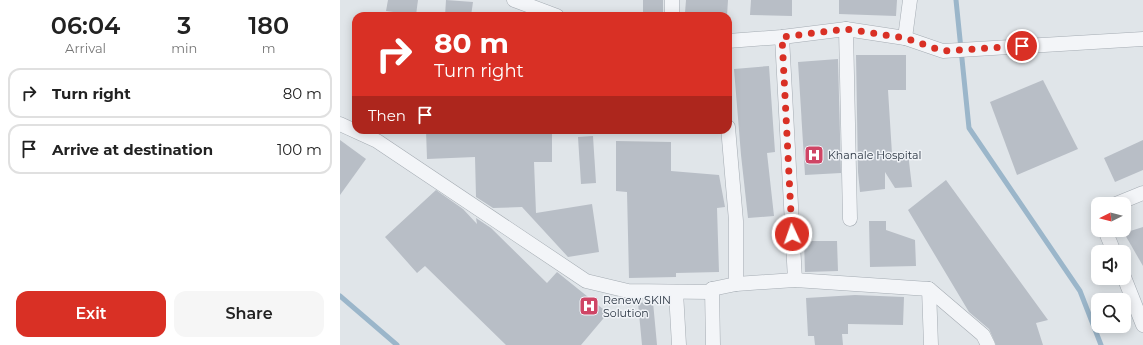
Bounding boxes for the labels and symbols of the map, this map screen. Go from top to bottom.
pin [1005,29,1039,63]
hospital icon: Khanale Hospital [803,144,825,166]
place label: Khanale Hospital [828,148,921,162]
north arrow [1091,197,1131,237]
position arrow [771,213,813,255]
place label: Renew SKIN Solution [603,293,671,320]
hospital icon: Renew SKIN Solution [578,295,600,317]

